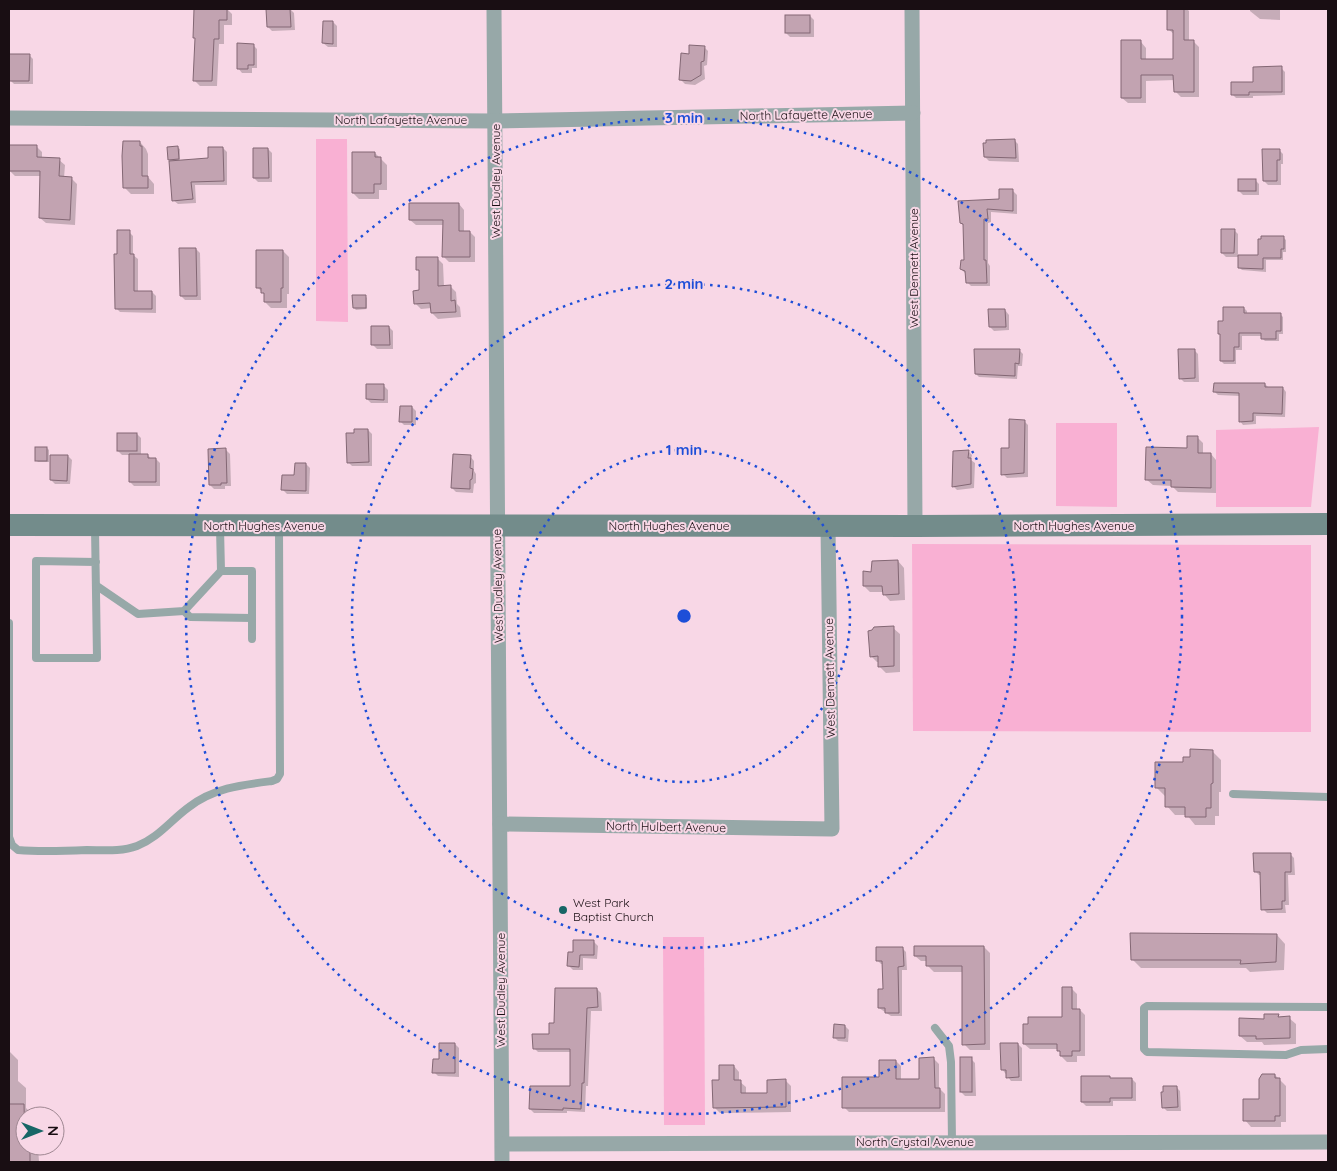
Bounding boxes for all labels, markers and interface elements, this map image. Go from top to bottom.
street label: North Lafayette Avenue [740,106,873,123]
text: 3 min [665,108,703,127]
street label: North Lafayette Avenue [335,112,468,127]
street label: West Dudley Avenue [488,124,503,238]
street label: West Dennett Avenue [906,208,921,328]
text: 2 min [664,274,704,293]
text: 1 min [666,440,702,459]
street label: North Hughes Avenue [203,518,325,533]
street label: North Hughes Avenue [608,518,730,533]
street label: North Hughes Avenue [1013,518,1135,533]
street label: West Dudley Avenue [489,528,506,643]
centre of rings [675,607,693,625]
street label: West Dennett Avenue [821,618,838,738]
street label: North Hulbert Avenue [606,818,726,835]
place label: West Park Baptist Church [573,895,654,924]
marker: West Park Baptist Church [557,904,569,916]
street label: West Dudley Avenue [493,933,508,1047]
north arrow [15,1106,65,1156]
text: N [44,1126,62,1136]
street label: North Crystal Avenue [856,1134,974,1149]

